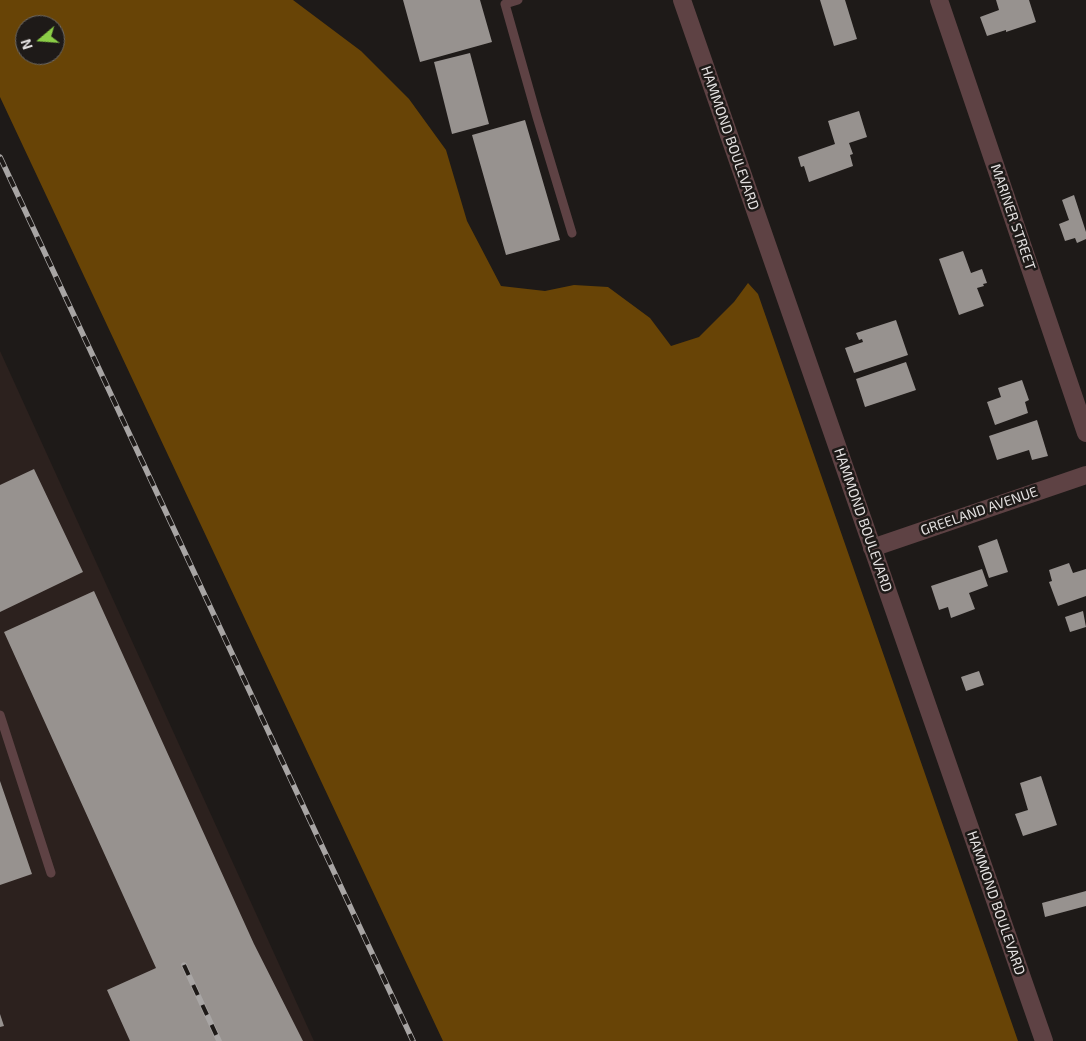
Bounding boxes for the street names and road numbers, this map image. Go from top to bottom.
street label: HAMMOND BOULEVARD [697,64,763,212]
street label: MARINER STREET [987,162,1039,272]
street label: HAMMOND BOULEVARD [830,446,896,594]
street label: GREELAND AVENUE [918,483,1040,539]
street label: HAMMOND BOULEVARD [963,829,1029,977]

